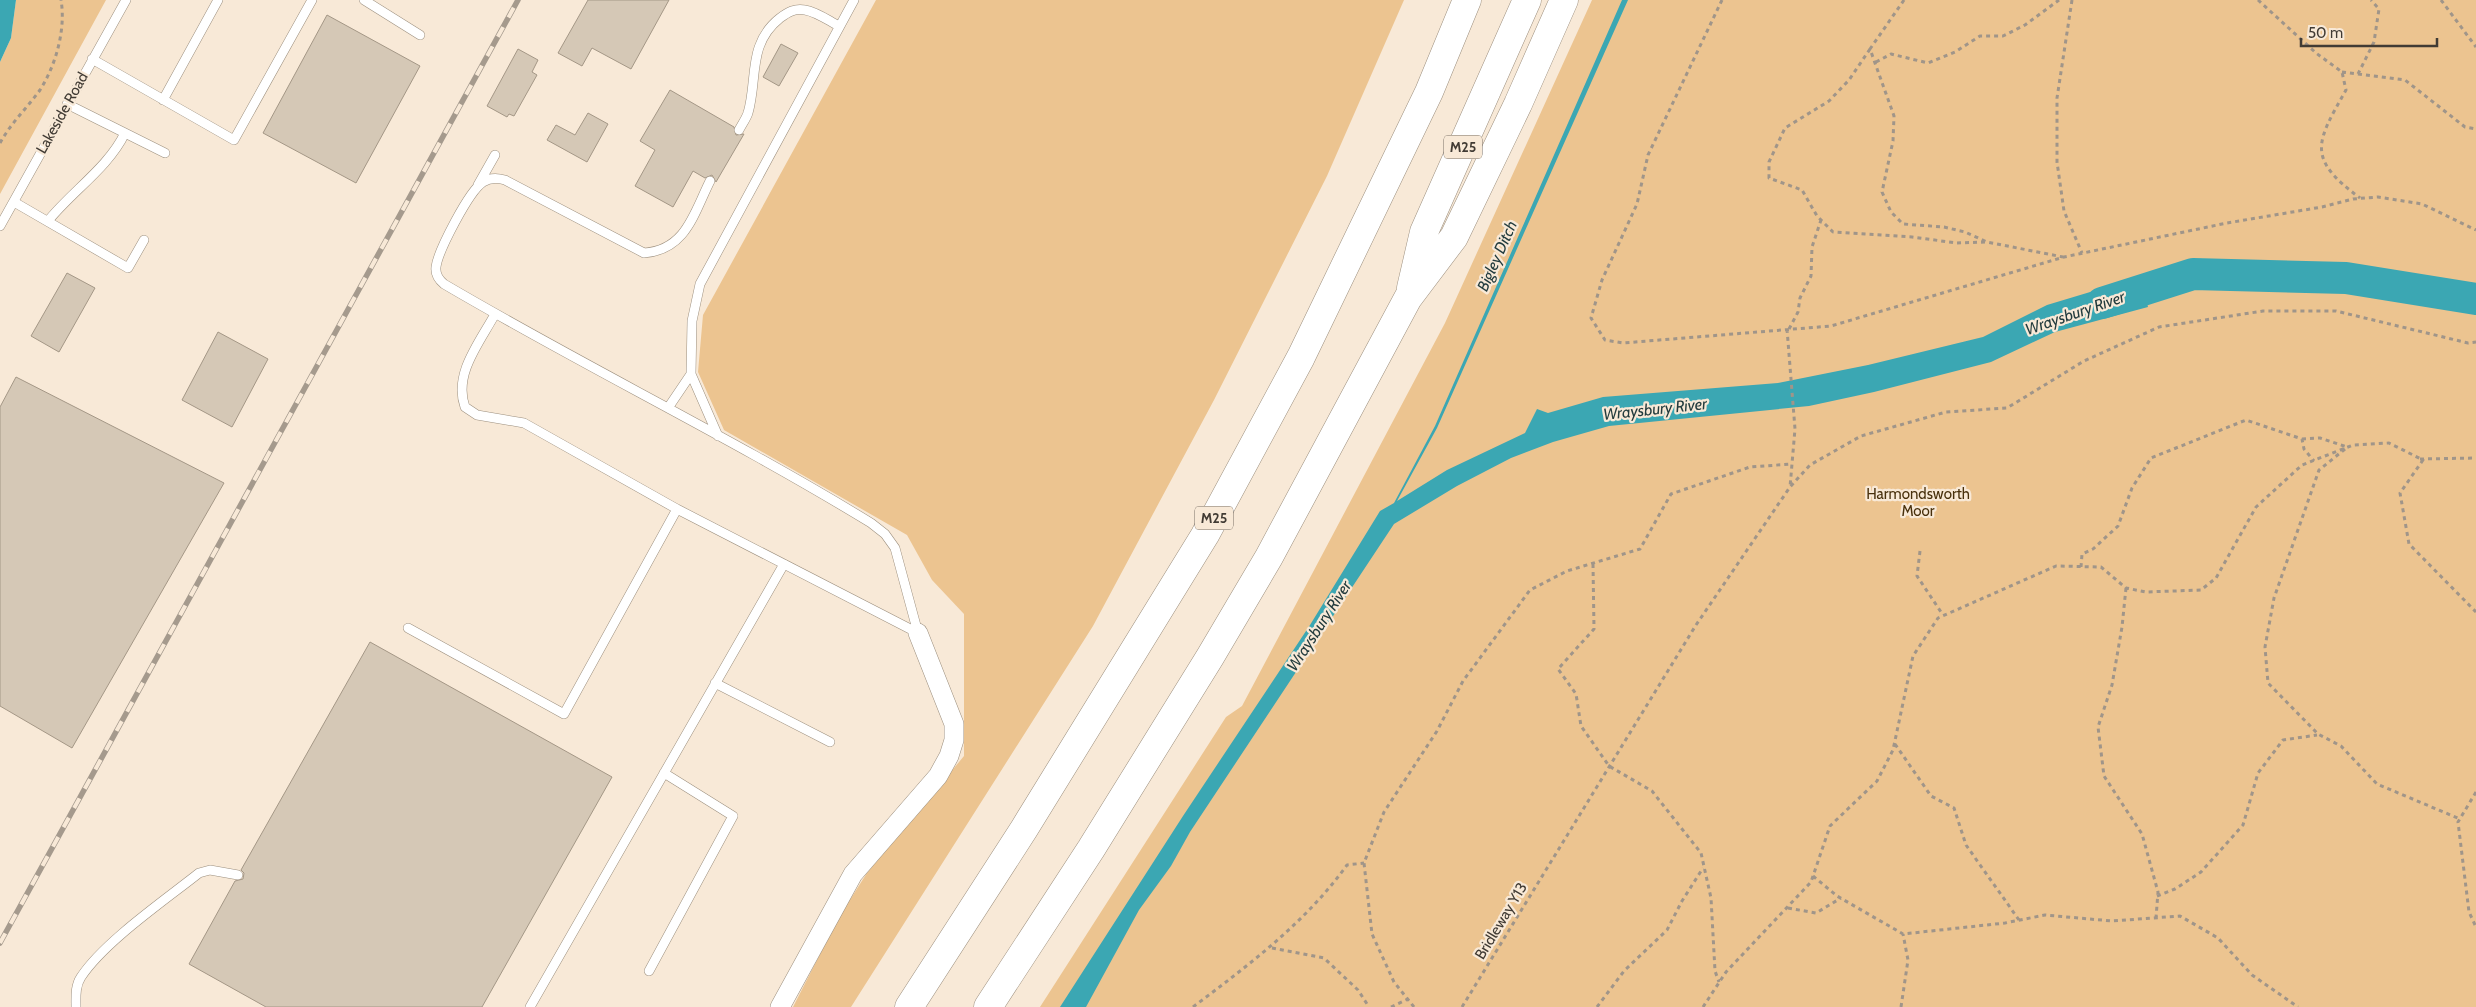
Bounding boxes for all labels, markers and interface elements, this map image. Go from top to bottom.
scale bar [2301,15,2437,47]
text: 50 m [2308,24,2343,42]
street label: Lakeside Road [32,69,92,157]
road number: M25 [1444,136,1482,158]
water label: Bigley Ditch [1473,218,1521,294]
water label: Wraysbury River [2023,287,2128,339]
water label: Wraysbury River [1602,394,1709,424]
park label: Harmondsworth Moor [1866,485,1970,520]
road number: M25 [1195,506,1233,530]
water label: Wraysbury River [1283,576,1356,675]
street label: Bridleway Y13 [1471,879,1531,963]

